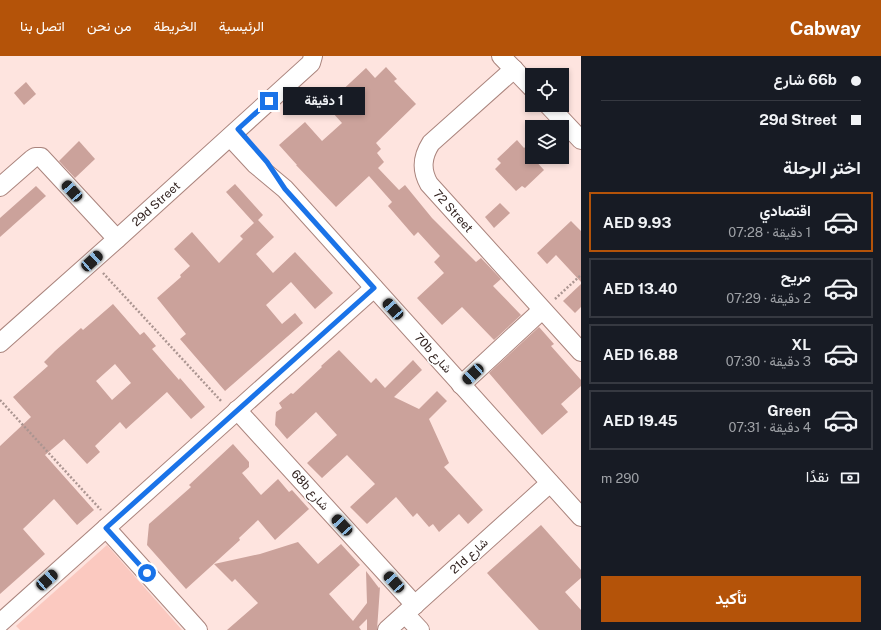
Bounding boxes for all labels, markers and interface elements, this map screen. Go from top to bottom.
text: Cabway [790,17,861,39]
text: اتصل بنا [20,18,65,34]
text: من نحن [87,18,131,34]
text: الخريطة [153,18,197,34]
text: الرئيسية [219,18,264,34]
map controls [525,68,569,164]
button: locate [525,68,569,112]
text: 66b شارع [774,71,837,88]
callout: 1 دقيقة [283,87,365,115]
route end [260,92,278,110]
text: 1 دقيقة [304,93,344,108]
text: 29d Street [759,111,837,128]
button: layers [525,120,569,164]
text: اختر الرحلة [783,157,861,178]
car [60,178,84,204]
street label: 29d Street [129,179,183,229]
street label: 72 Street [430,187,476,235]
text: اقتصادي [759,202,811,219]
icon: car [823,204,859,240]
text: AED 9.93 [603,214,671,231]
text: 1 دقيقة · 07:28 [728,225,811,240]
car [79,249,105,273]
text: مريح [781,268,811,285]
icon: car [823,270,859,306]
text: AED 13.40 [603,280,678,297]
text: 2 دقيقة · 07:29 [726,291,811,306]
car [381,296,405,322]
street label: 70b شارع [410,330,454,377]
text: XL [792,336,811,353]
icon: car [823,336,859,372]
text: AED 16.88 [603,346,678,363]
text: 3 دقيقة · 07:30 [726,354,811,369]
car [460,361,486,387]
text: Green [767,402,811,419]
icon: car [823,402,859,438]
text: AED 19.45 [603,412,678,429]
text: 4 دقيقة · 07:31 [728,420,811,435]
street label: 68b شارع [287,467,332,514]
icon: cash [839,467,861,489]
text: نقدًا [806,468,829,485]
text: 290 m [601,471,639,486]
car [329,512,355,538]
street label: 21d شارع [447,535,492,578]
route start [138,564,156,582]
car [34,568,60,592]
car [382,569,406,595]
button: تأكيد [601,576,861,622]

